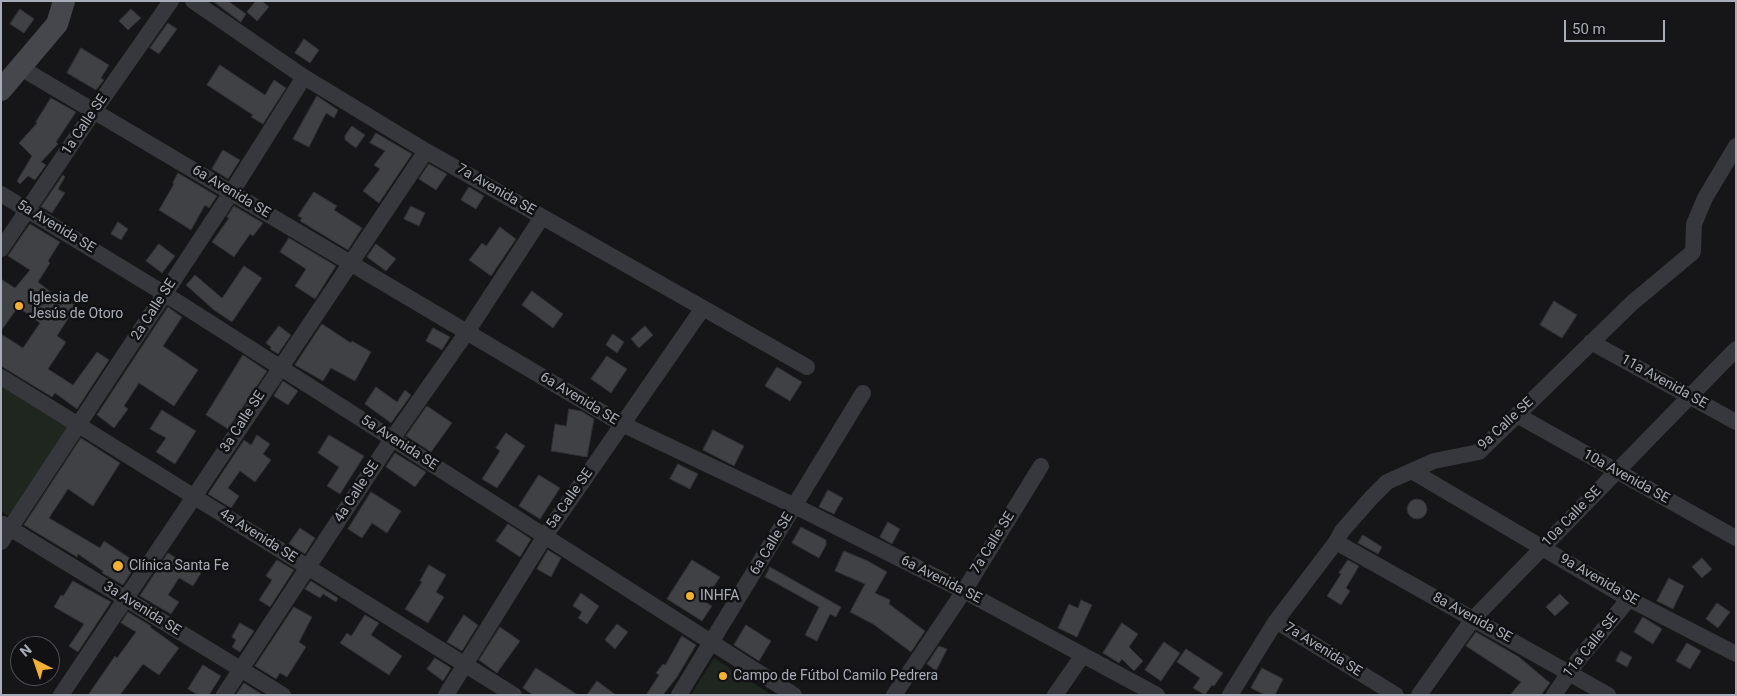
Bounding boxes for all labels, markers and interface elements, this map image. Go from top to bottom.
scale bar [1567,10,1668,42]
text: 50 m [1572,20,1606,38]
street label: 1a Calle SE [59,91,111,159]
street label: 7a Avenida SE [454,161,538,219]
street label: 6a Avenida SE [189,162,273,222]
street label: 5a Avenida SE [14,197,98,257]
street label: 2a Calle SE [128,276,180,344]
place label: Iglesia de Jesús de Otoro [29,290,123,322]
marker: Iglesia de Jesús de Otoro [13,300,25,312]
street label: 11a Avenida SE [1618,351,1710,413]
street label: 6a Avenida SE [537,369,621,429]
street label: 3a Calle SE [217,388,269,456]
street label: 9a Calle SE [1475,394,1537,454]
street label: 5a Avenida SE [357,412,441,474]
street label: 10a Avenida SE [1580,446,1672,508]
street label: 4a Calle SE [331,458,383,526]
street label: 5a Calle SE [543,466,597,532]
street label: 10a Calle SE [1539,483,1605,551]
street label: 4a Avenida SE [216,505,300,567]
street label: 7a Calle SE [967,509,1019,577]
street label: 6a Calle SE [747,510,797,578]
street label: 9a Avenida SE [1557,551,1641,609]
street label: 6a Avenida SE [898,552,984,608]
place label: Clínica Santa Fe [129,558,229,574]
marker: Clínica Santa Fe [111,559,125,573]
street label: 3a Avenida SE [100,578,184,640]
place label: INHFA [700,588,739,604]
street label: 8a Avenida SE [1429,589,1515,647]
marker: INHFA [684,590,696,602]
street label: 11a Calle SE [1560,611,1622,681]
street label: 7a Avenida SE [1281,619,1365,681]
north arrow [10,636,60,686]
text: N [17,641,35,660]
place label: Campo de Fútbol Camilo Pedrera [733,668,938,684]
marker: Campo de Fútbol Camilo Pedrera [717,670,729,682]

